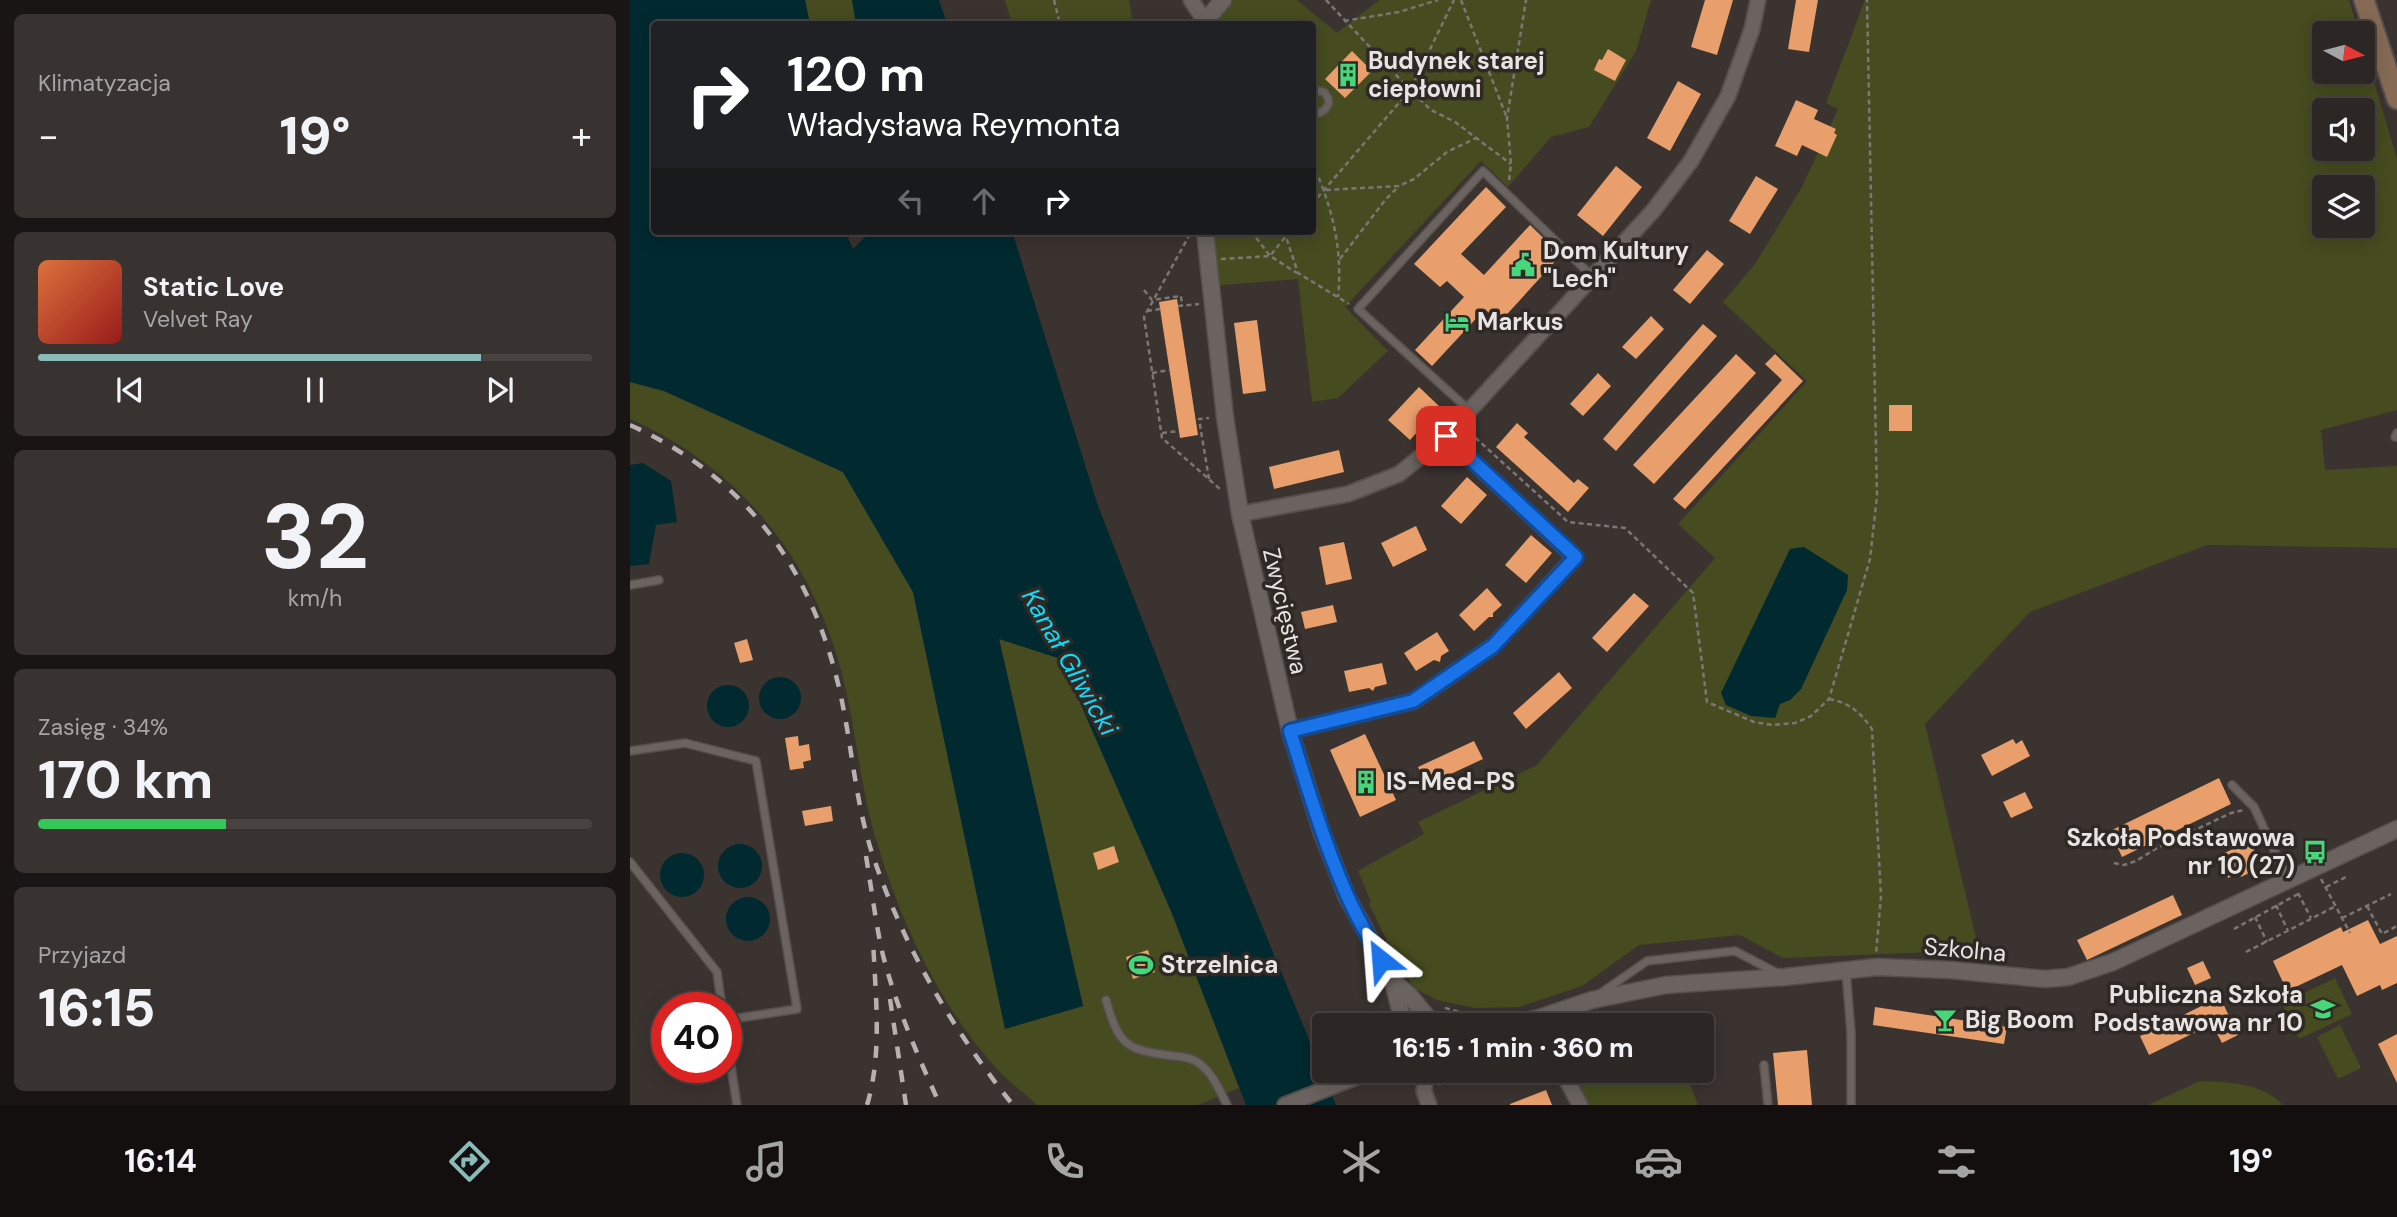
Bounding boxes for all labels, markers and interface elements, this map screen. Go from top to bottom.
north arrow [2312,21,2375,84]
map controls [2312,21,2375,238]
text: 120 m [787,42,925,106]
place label: Budynek starej ciepłowni [1368,45,1545,104]
icon: right [672,49,763,140]
building icon: Budynek starej ciepłowni [1334,61,1362,89]
text: Klimatyzacja [38,68,171,98]
button: sound [2312,98,2375,161]
text: 19° [279,102,351,170]
text: Władysława Reymonta [787,104,1120,146]
text: − [38,111,59,161]
text: + [571,111,592,161]
button: layers [2312,175,2375,238]
icon: left [892,182,930,220]
icon: ahead [965,182,1003,220]
icon: right [1038,182,1076,220]
place label: Dom Kultury "Lech" [1543,235,1690,294]
public building icon: Dom Kultury "Lech" [1509,251,1537,279]
text: Static Love [143,270,284,304]
text: Velvet Ray [143,304,253,334]
place label: Markus [1477,306,1564,337]
hotel icon: Markus [1443,308,1471,336]
icon: previous [111,371,149,409]
icon: pause [296,371,334,409]
icon: next [481,371,519,409]
pin [1416,406,1476,466]
icon: arrive [1427,417,1465,455]
text: 32 [261,478,369,596]
street label: Zwycięstwa [1256,545,1315,677]
water label: Kanał Gliwicki [1014,582,1126,742]
text: km/h [288,583,342,613]
text: Zasięg · 34% [38,712,168,742]
text: 170 km [38,746,213,814]
place label: IS-Med-PS [1386,766,1515,797]
building icon: IS-Med-PS [1352,768,1380,796]
place label: Szkoła Podstawowa nr 10 (27) [2067,822,2295,881]
bus stop icon: Szkoła Podstawowa nr 10 (27) [2301,838,2329,866]
position arrow [1344,923,1418,997]
street label: Szkolna [1923,930,2008,969]
text: Przyjazd [38,940,126,970]
place label: Strzelnica [1161,949,1278,980]
sports icon: Strzelnica [1127,951,1155,979]
text: 16:15 [38,974,155,1042]
place label: Publiczna Szkoła Podstawowa nr 10 [2094,979,2303,1038]
speed limit sign: 40 [651,992,742,1083]
school or university icon: Publiczna Szkoła Podstawowa nr 10 [2309,995,2337,1023]
place label: Big Boom [1965,1004,2074,1035]
bar icon: Big Boom [1931,1006,1959,1034]
text: 16:15 · 1 min · 360 m [1393,1031,1633,1065]
icon: directions [445,1137,494,1186]
icon: music [742,1137,791,1186]
icon: phone [1040,1137,1089,1186]
icon: climate [1337,1137,1386,1186]
icon: car [1634,1137,1683,1186]
icon: filters [1932,1137,1981,1186]
text: 16:14 [124,1140,197,1182]
text: 19° [2229,1140,2273,1182]

